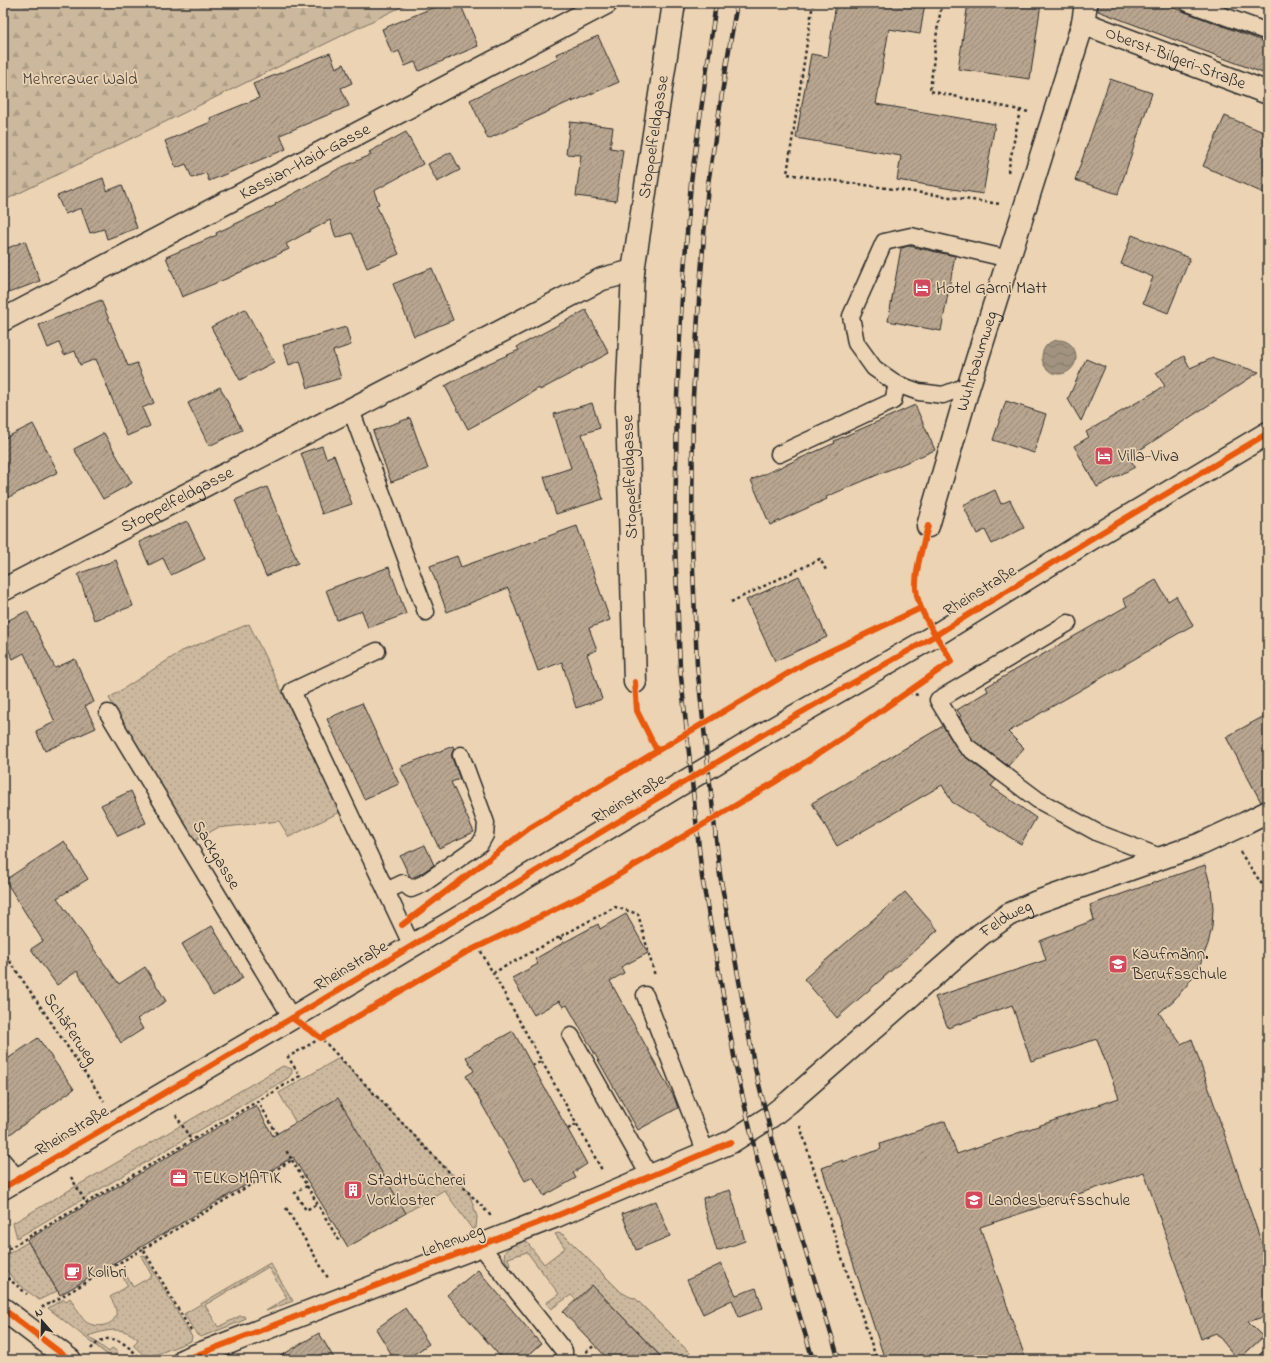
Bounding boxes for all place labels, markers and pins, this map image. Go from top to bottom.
place label: Hotel Garni Matt [936,276,1047,301]
hotel icon: Hotel Garni Matt [911,277,933,299]
place label: Villa-Viva [1117,444,1179,469]
hotel icon: Villa-Viva [1093,445,1115,467]
place label: Kaufmänn. Berufsschule [1131,942,1227,987]
school or university icon: Kaufmänn. Berufsschule [1107,953,1129,975]
place label: TELKOMATIK [193,1166,282,1191]
office icon: TELKOMATIK [168,1167,190,1189]
place label: Stadtbücherei Vorkloster [366,1168,466,1213]
building icon: Stadtbücherei Vorkloster [342,1179,364,1201]
place label: Landesberufsschule [988,1188,1131,1213]
school or university icon: Landesberufsschule [963,1189,985,1211]
place label: Kolibri [87,1260,127,1285]
cafe icon: Kolibri [62,1261,84,1283]

